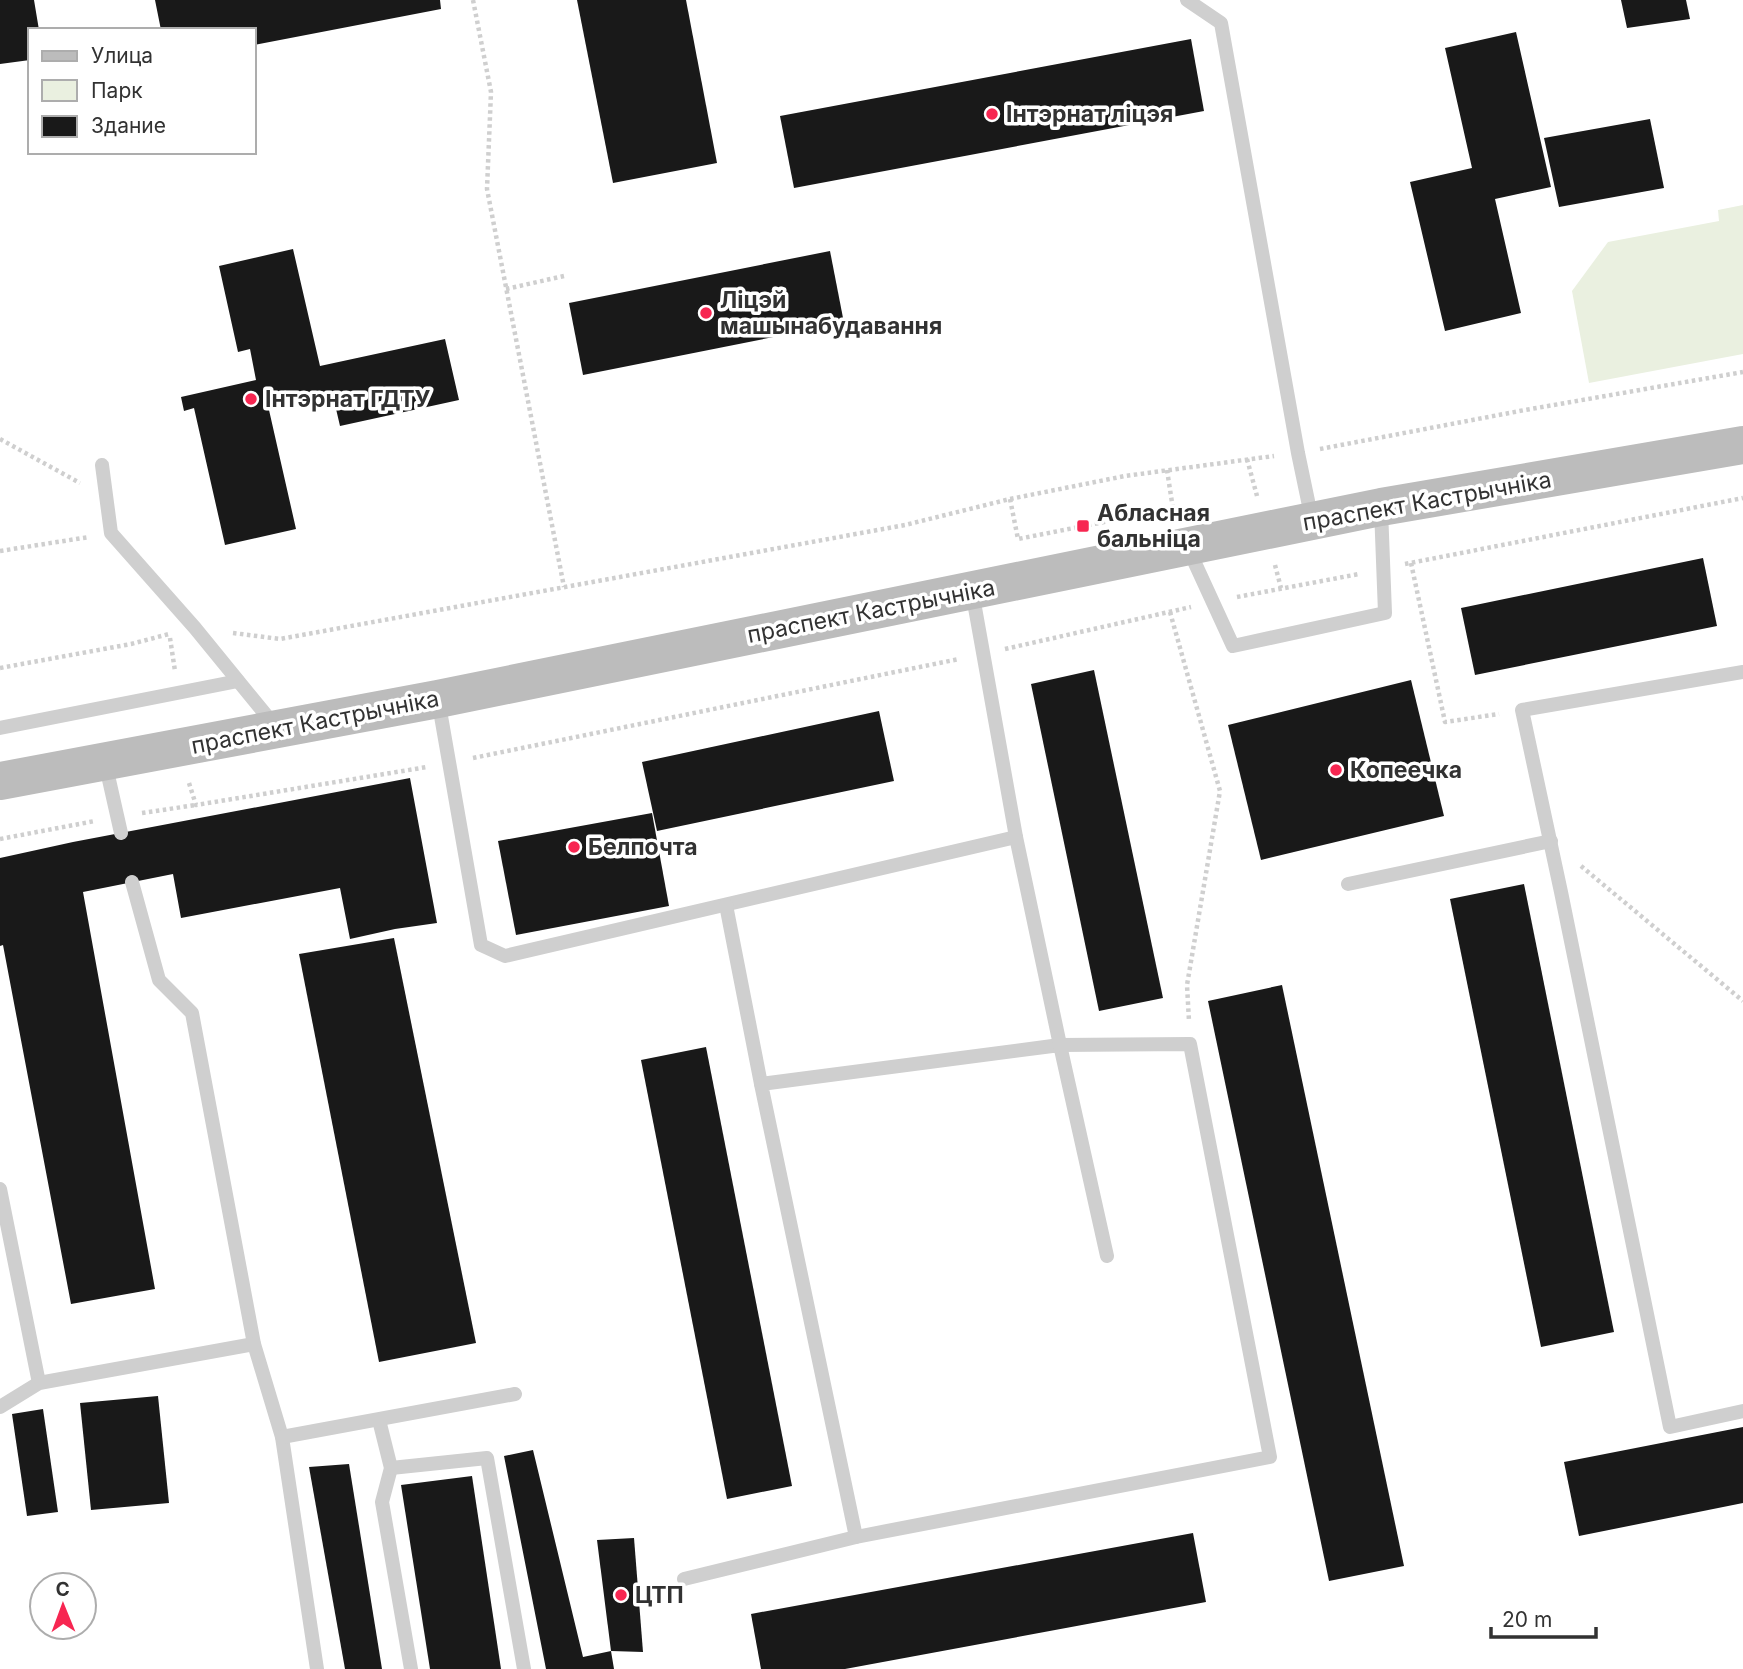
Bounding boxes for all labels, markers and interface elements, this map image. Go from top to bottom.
legend [28,28,256,154]
text: Улица [91,43,153,68]
text: Парк [91,78,143,103]
place label: Інтэрнат ліцэя [1006,100,1173,128]
marker: Інтэрнат ліцэя [984,106,1000,122]
text: Здание [91,113,166,138]
place label: Ліцэй машынабудавання [720,286,942,340]
marker: Ліцэй машынабудавання [698,305,714,321]
place label: Інтэрнат ГДТУ [265,385,431,413]
marker: Інтэрнат ГДТУ [243,391,259,407]
street label: праспект Кастрычніка [1301,465,1553,537]
place label: Абласная бальніца [1097,499,1210,553]
marker: Абласная бальніца [1075,518,1091,534]
street label: праспект Кастрычніка [745,573,997,649]
street label: праспект Кастрычніка [189,684,441,760]
place label: Копеечка [1350,756,1462,784]
marker: Копеечка [1328,762,1344,778]
place label: Белпочта [588,833,698,861]
marker: Белпочта [566,839,582,855]
north arrow [28,1571,98,1641]
text: С [55,1578,70,1601]
place label: ЦТП [635,1581,684,1609]
marker: ЦТП [613,1587,629,1603]
scale bar [1491,1596,1596,1640]
text: 20 m [1502,1607,1552,1632]

